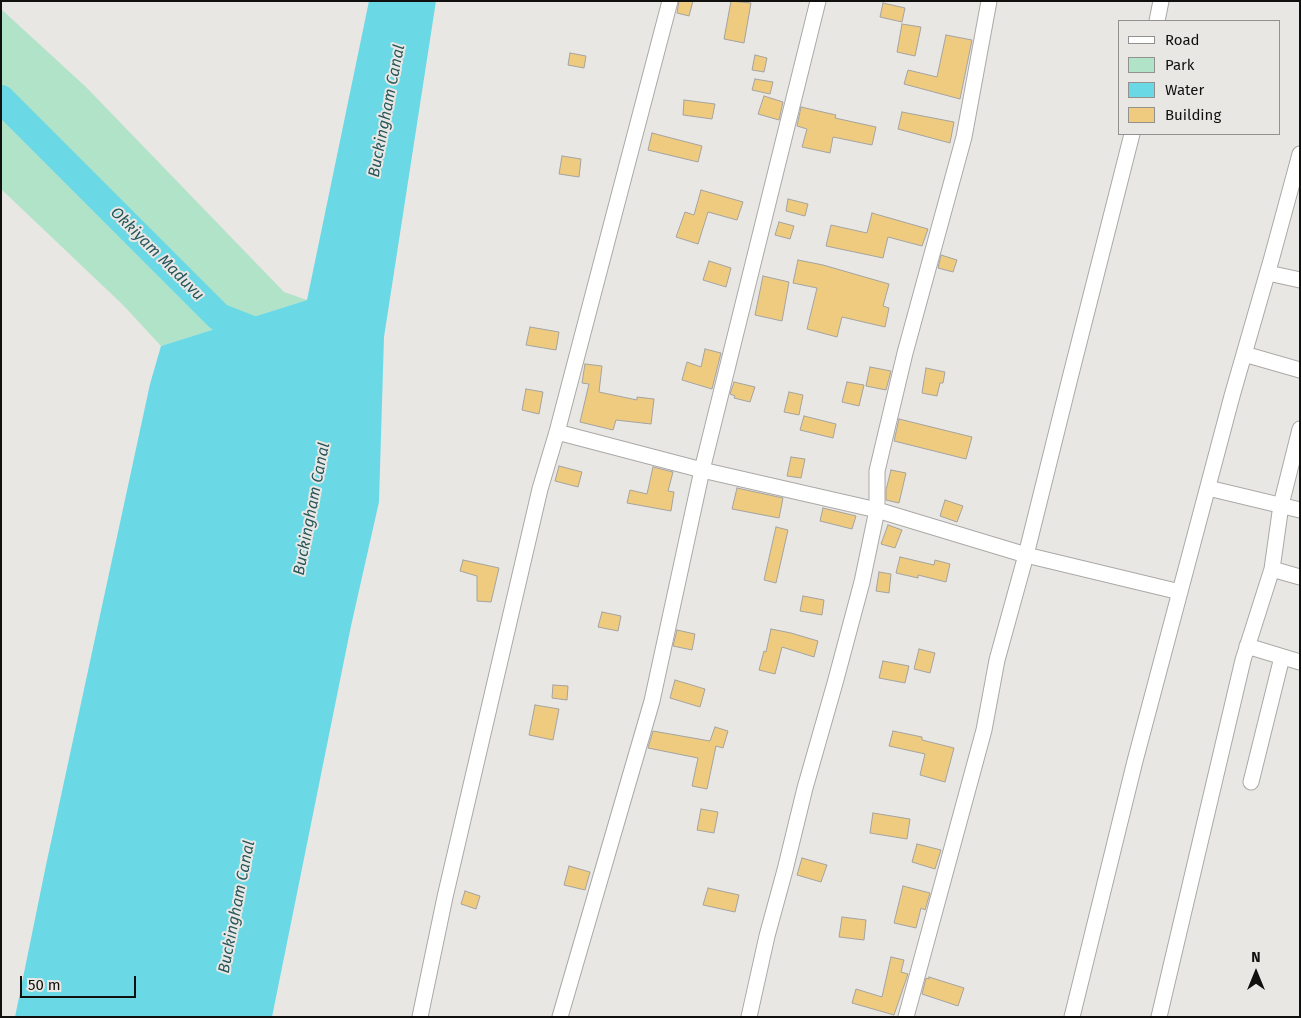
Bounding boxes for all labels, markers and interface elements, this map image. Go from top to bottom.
legend [1118,20,1281,135]
text: Road [1165,31,1200,49]
water label: Buckingham Canal [365,43,409,179]
text: Park [1165,56,1195,74]
text: Water [1165,81,1204,99]
text: Building [1165,106,1221,124]
water label: Okkiyam Maduvu [106,203,208,305]
water label: Buckingham Canal [290,441,334,577]
water label: Buckingham Canal [215,839,259,975]
north arrow [1231,948,1281,998]
text: N [1251,949,1261,966]
scale bar [22,966,139,998]
text: 50 m [28,976,61,994]

